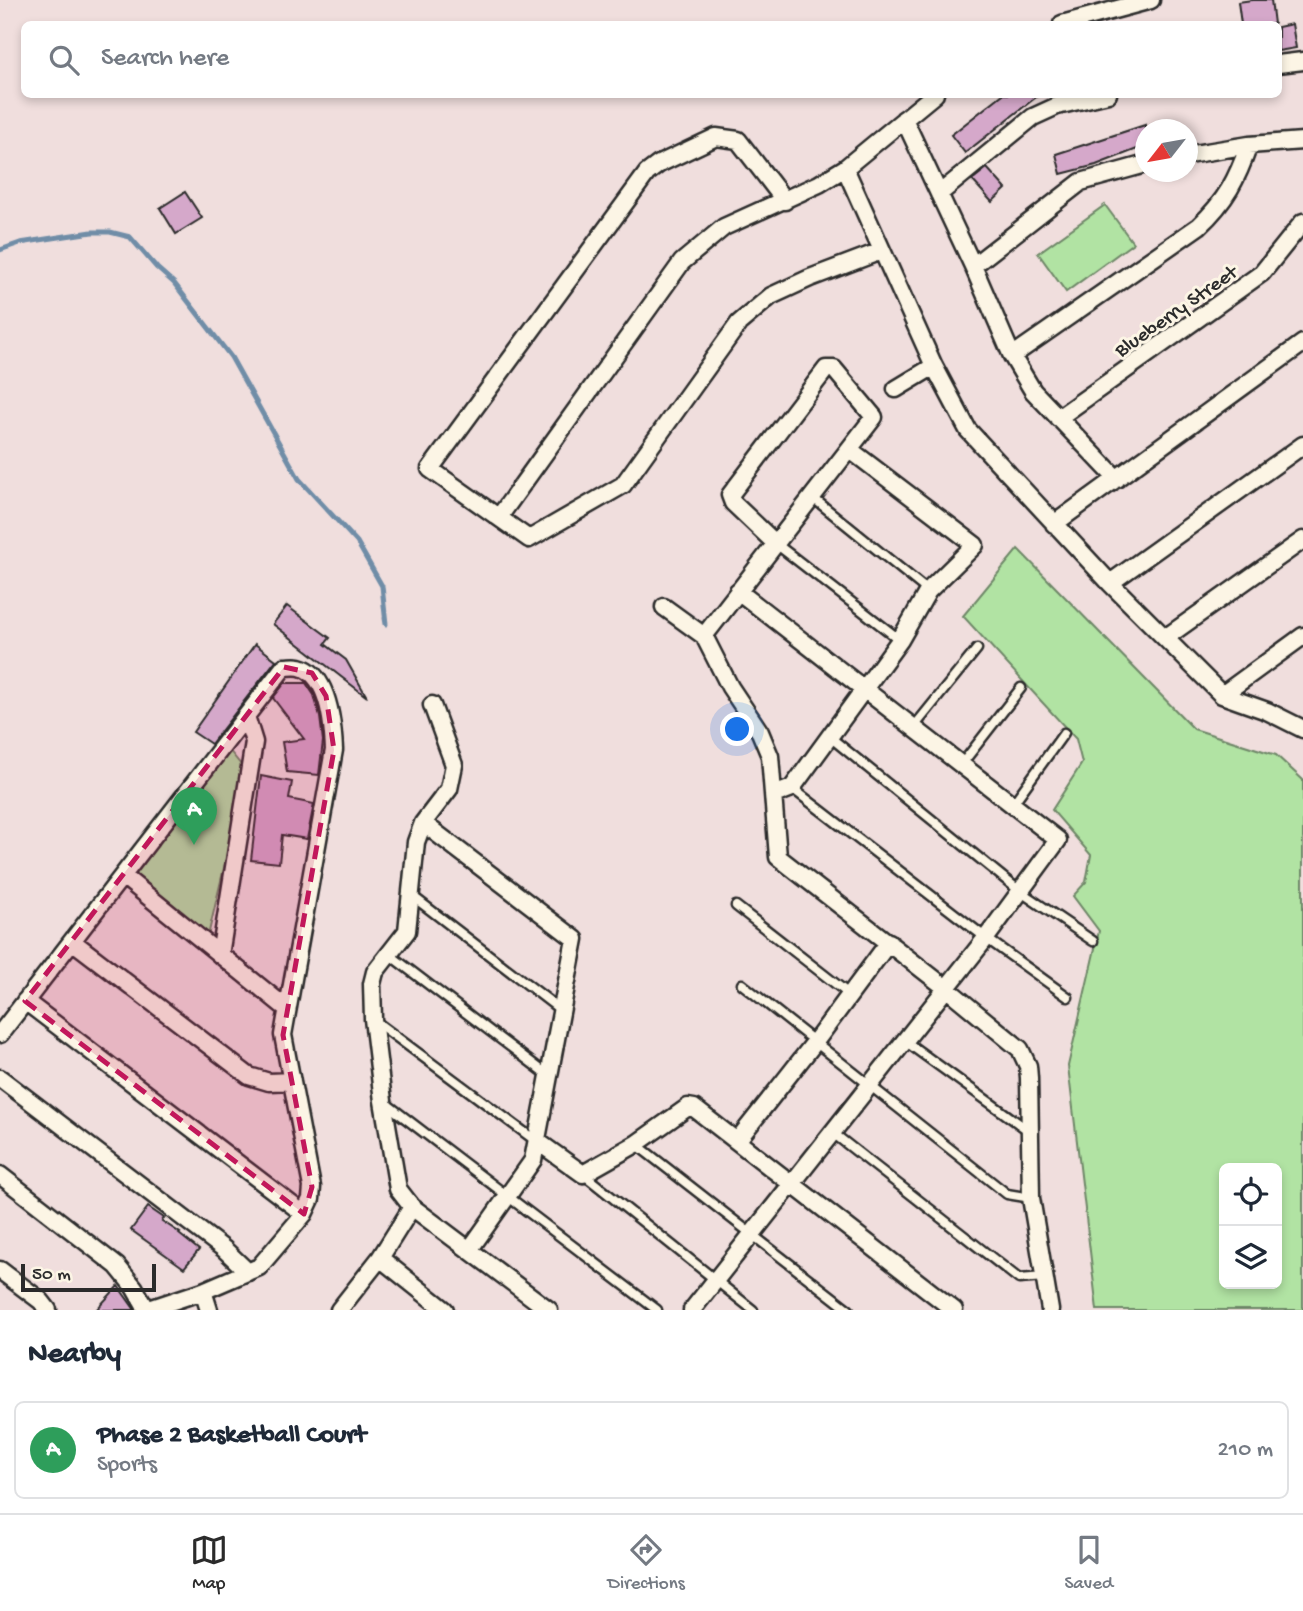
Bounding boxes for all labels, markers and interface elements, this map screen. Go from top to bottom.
search box [21,21,1282,98]
icon: search [45,41,83,79]
text: Search here [101,44,229,75]
north arrow [1135,119,1198,182]
street label: Blueberry Street [1110,260,1245,365]
your location [720,712,754,746]
pin: A [171,787,217,845]
map controls [1219,1163,1282,1289]
button: locate [1219,1163,1282,1226]
button: layers [1219,1226,1282,1289]
scale bar [21,1261,156,1293]
text: 50 m [32,1264,71,1287]
text: Nearby [28,1338,121,1373]
text: Phase 2 Basketball Court [97,1421,366,1452]
text: A [46,1437,60,1464]
text: 210 m [1218,1437,1273,1464]
text: Sports [97,1452,157,1479]
tab: Map [190,1531,228,1596]
tab: Directions [608,1531,685,1596]
tab: Saved [1064,1531,1113,1596]

